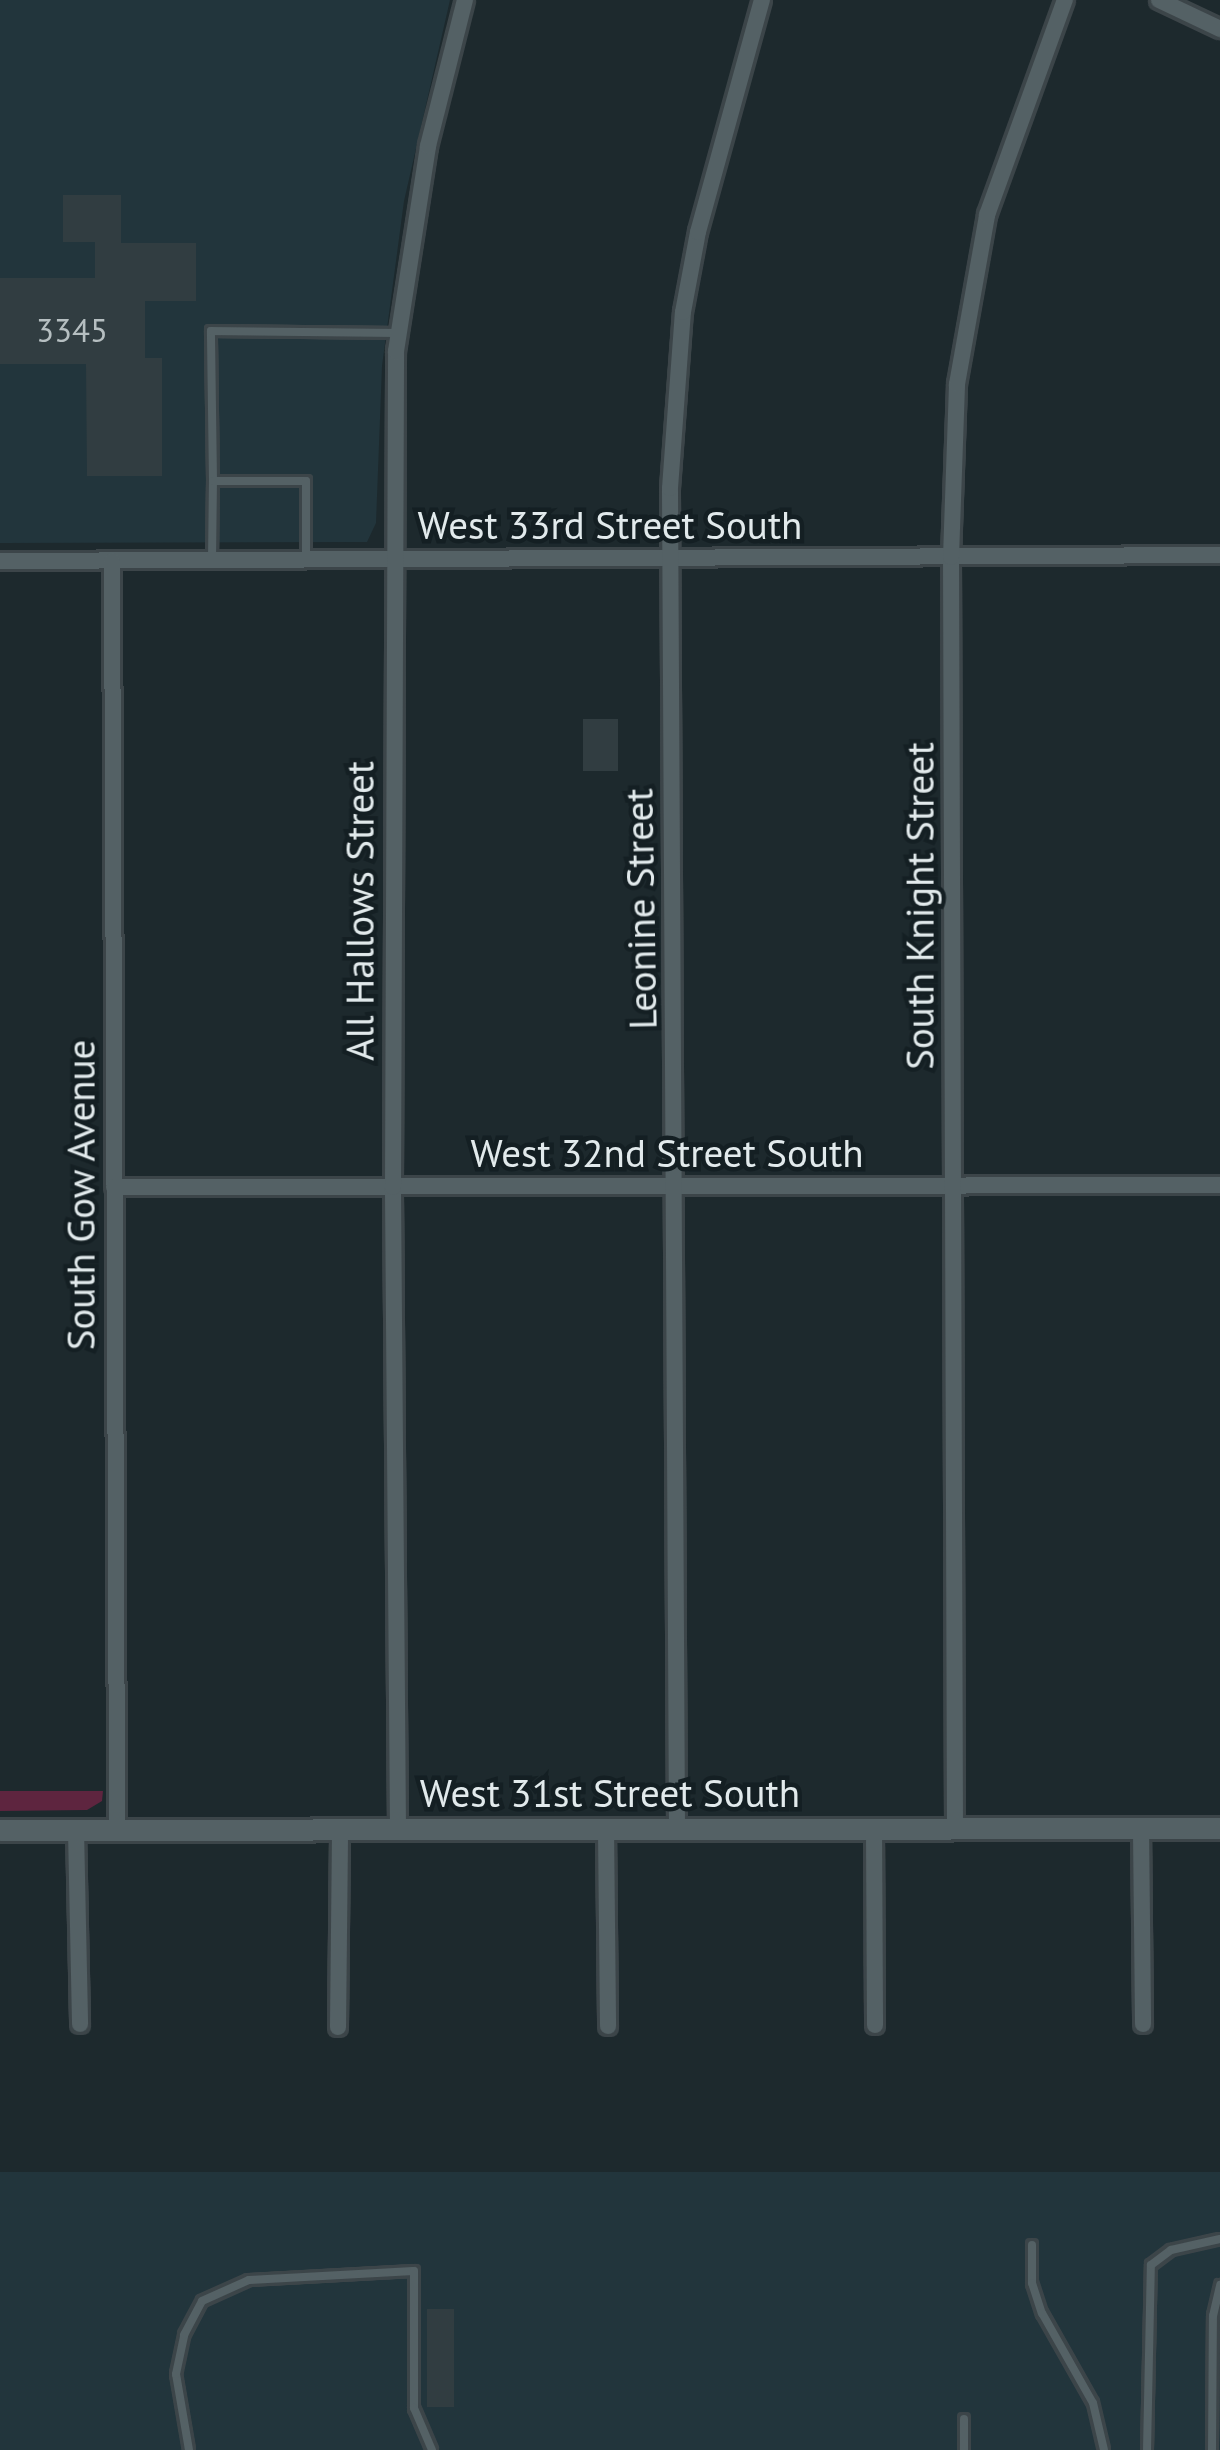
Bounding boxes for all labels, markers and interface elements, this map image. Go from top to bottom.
house number: 3345 [36,310,108,350]
street label: West 33rd Street South [418,502,802,548]
street label: South Knight Street [897,742,943,1070]
street label: All Hallows Street [337,761,383,1061]
street label: Leonine Street [615,788,667,1030]
street label: South Gow Avenue [58,1039,104,1351]
street label: West 32nd Street South [471,1130,863,1176]
street label: West 31st Street South [420,1770,800,1816]

